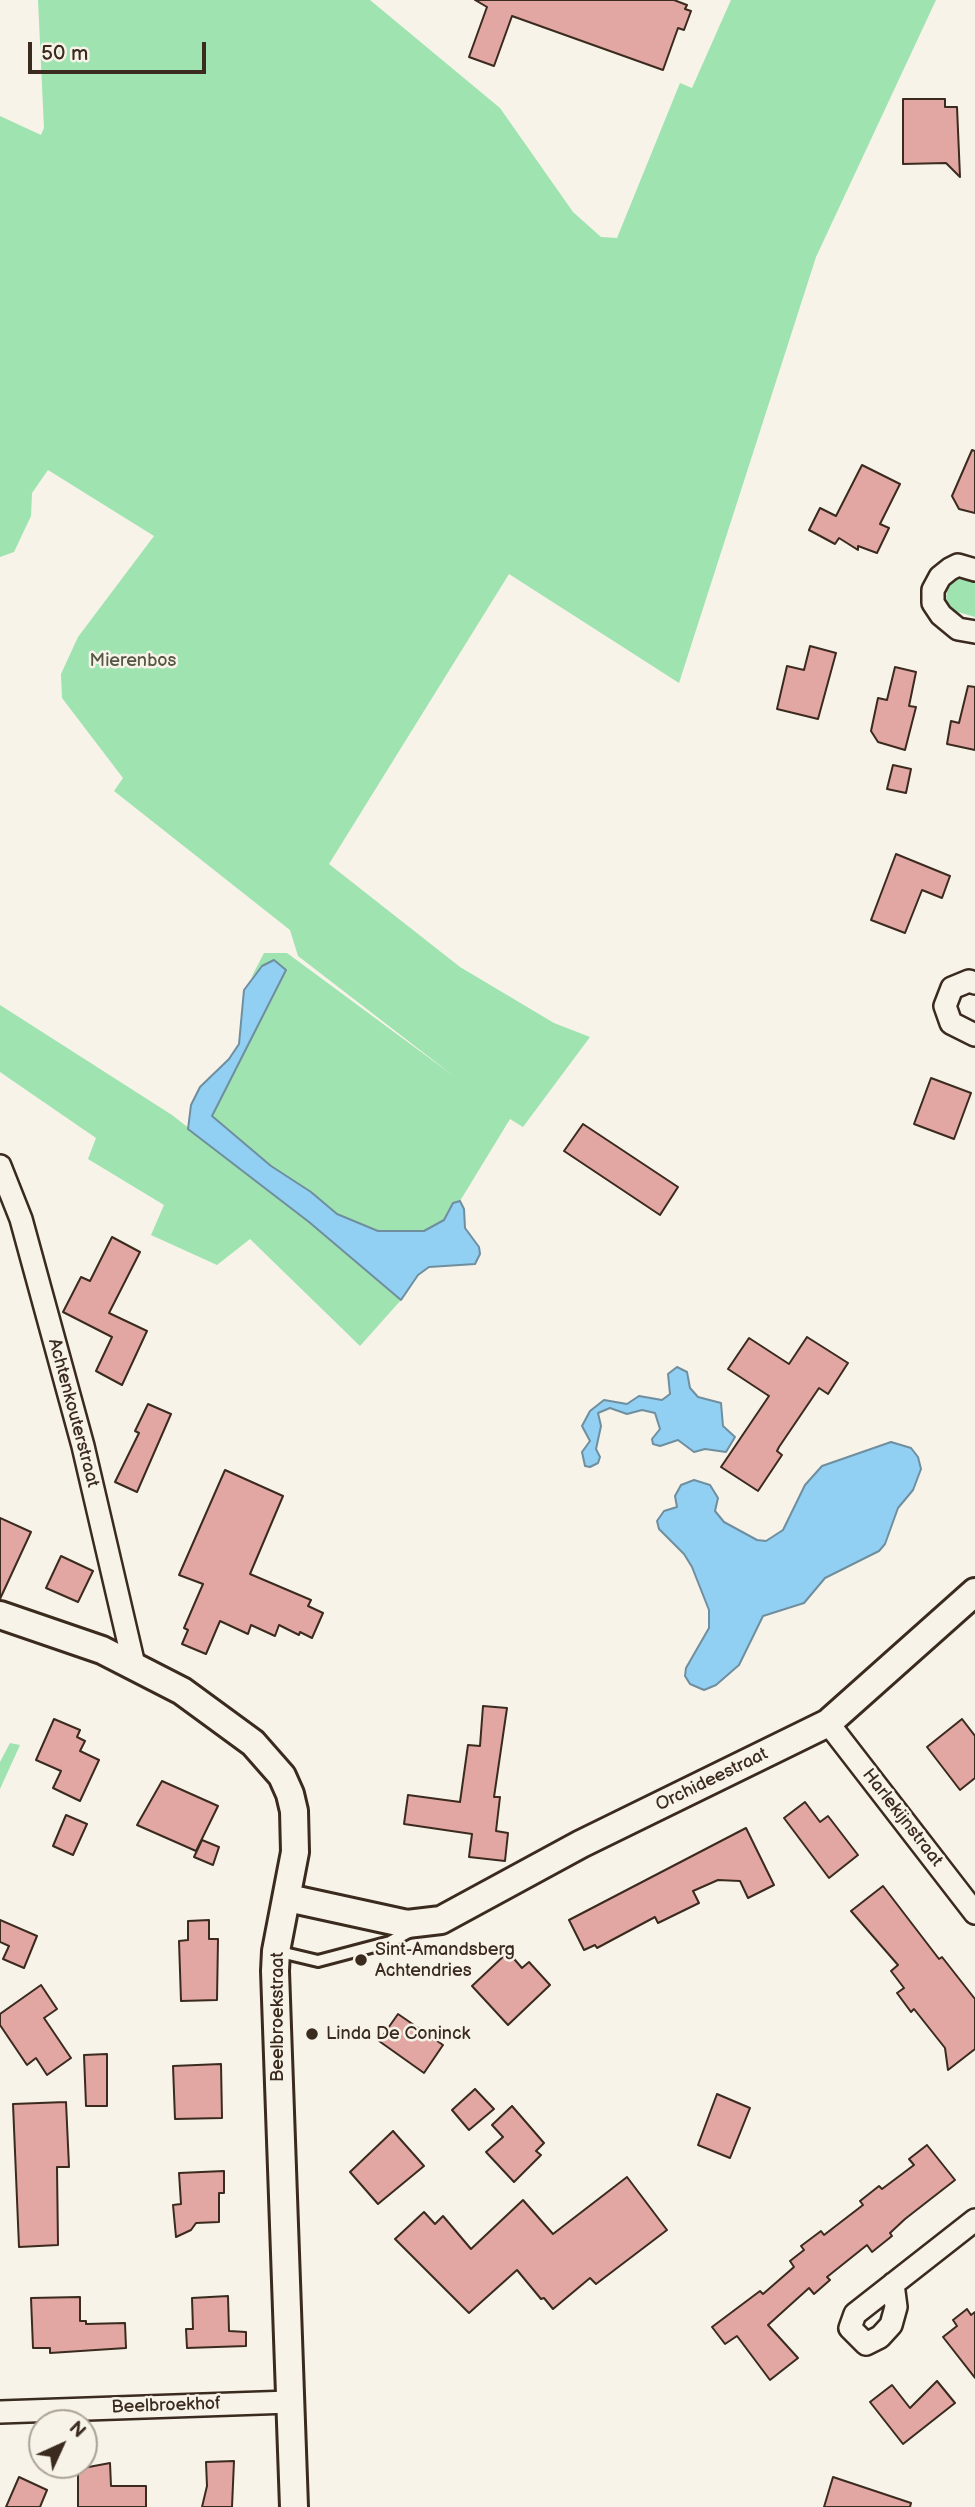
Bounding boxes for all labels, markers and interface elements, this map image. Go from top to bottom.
scale bar [32,28,210,72]
text: 50 m [41,41,88,66]
park label: Mierenbos [90,650,176,672]
street label: Achtenkouterstraat [43,1336,103,1490]
street label: Orchideestraat [653,1744,771,1816]
street label: Harlekijnstraat [857,1765,947,1871]
place label: Sint-Amandsberg Achtendries [375,1939,515,1982]
street label: Beelbroekstraat [267,1952,289,2082]
marker: Sint-Amandsberg Achtendries [353,1952,369,1968]
place label: Linda De Coninck [326,2023,470,2045]
marker: Linda De Coninck [304,2026,320,2042]
street label: Beelbroekhof [111,2393,221,2419]
north arrow [28,2409,98,2479]
text: N [64,2417,90,2443]

